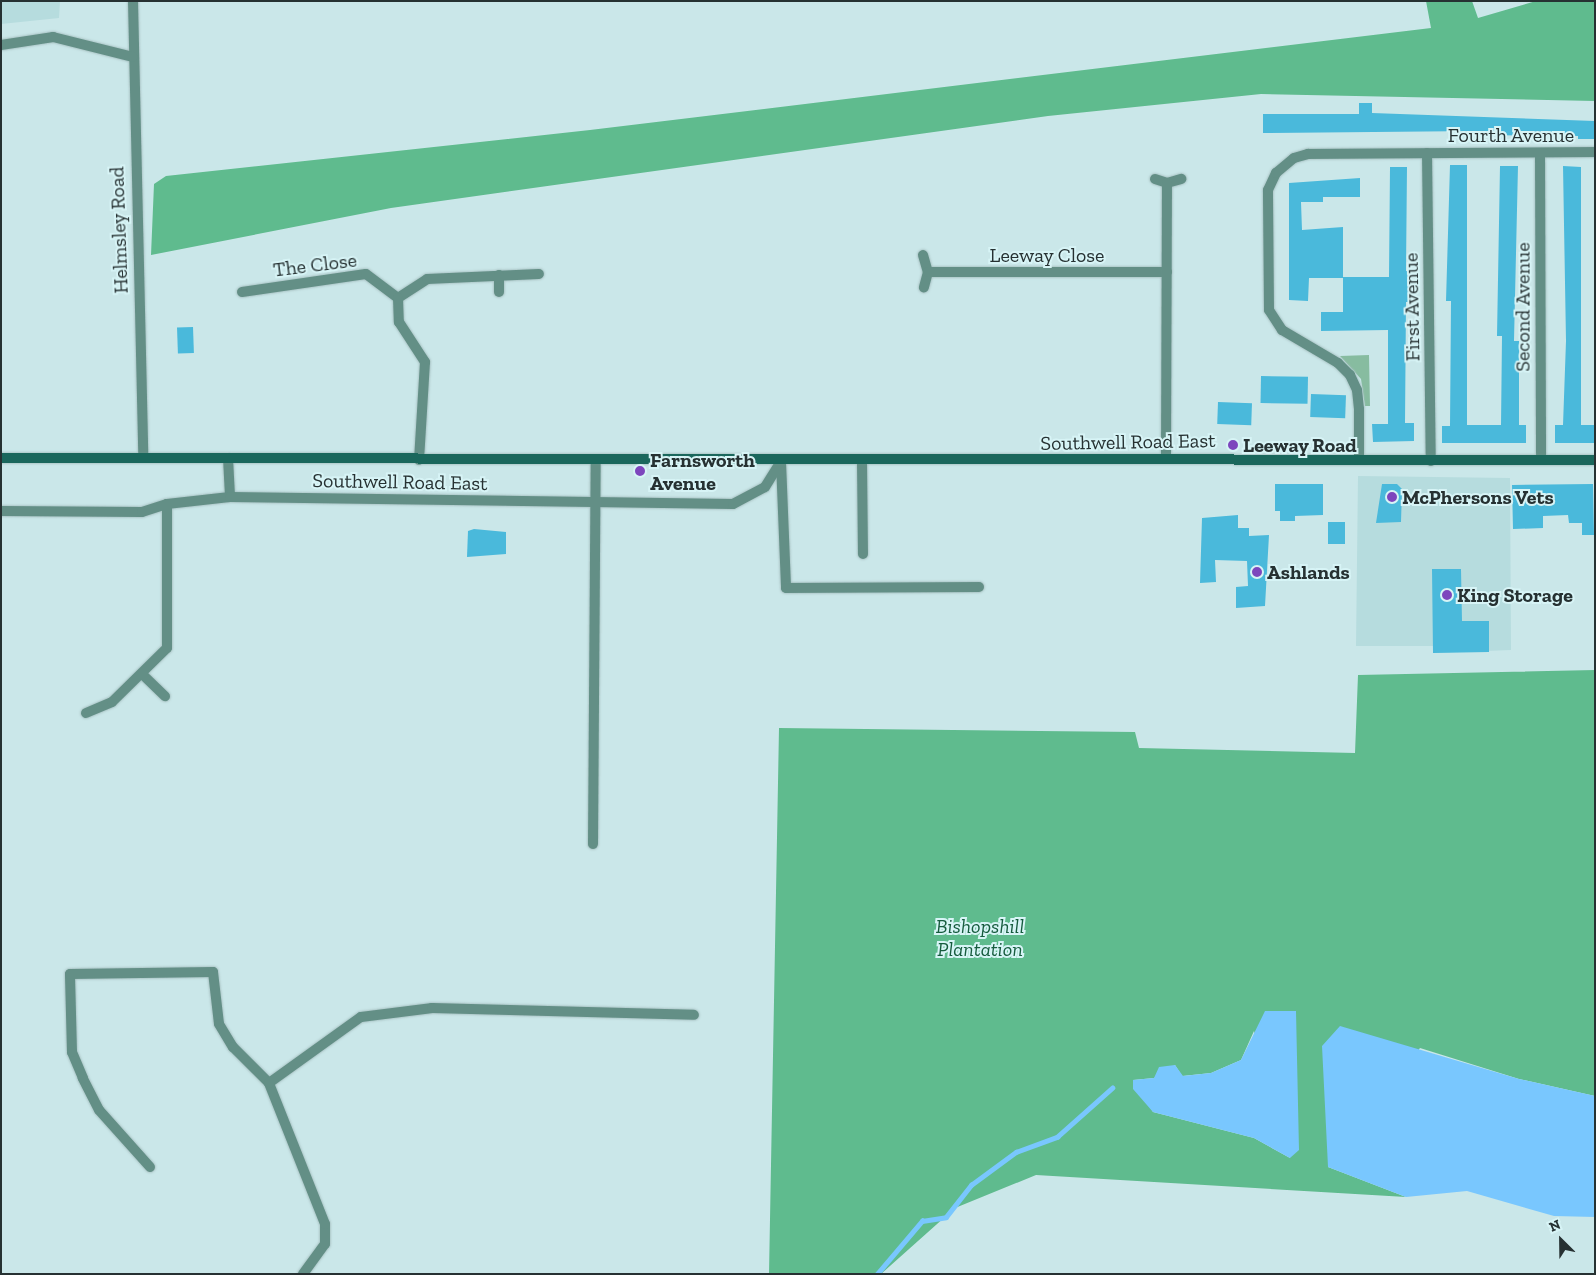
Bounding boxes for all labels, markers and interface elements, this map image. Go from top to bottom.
street label: Fourth Avenue [1447,123,1575,147]
street label: Helmsley Road [105,166,133,294]
street label: Second Avenue [1511,242,1535,372]
street label: Leeway Close [989,243,1105,267]
street label: The Close [272,248,358,282]
street label: First Avenue [1399,252,1425,362]
street label: Southwell Road East [1040,428,1216,456]
place label: Leeway Road [1243,433,1357,457]
marker: Leeway Road [1227,439,1239,451]
place label: Farnsworth Avenue [650,448,755,495]
marker: Farnsworth Avenue [634,465,646,477]
street label: Southwell Road East [312,468,488,496]
place label: McPhersons Vets [1402,485,1554,509]
marker: McPhersons Vets [1386,491,1398,503]
place label: Ashlands [1267,560,1350,584]
marker: Ashlands [1251,566,1263,578]
place label: King Storage [1457,583,1573,607]
marker: King Storage [1441,589,1453,601]
park label: Bishopshill Plantation [936,915,1024,962]
north arrow [1536,1215,1586,1265]
text: N [1547,1216,1563,1236]

